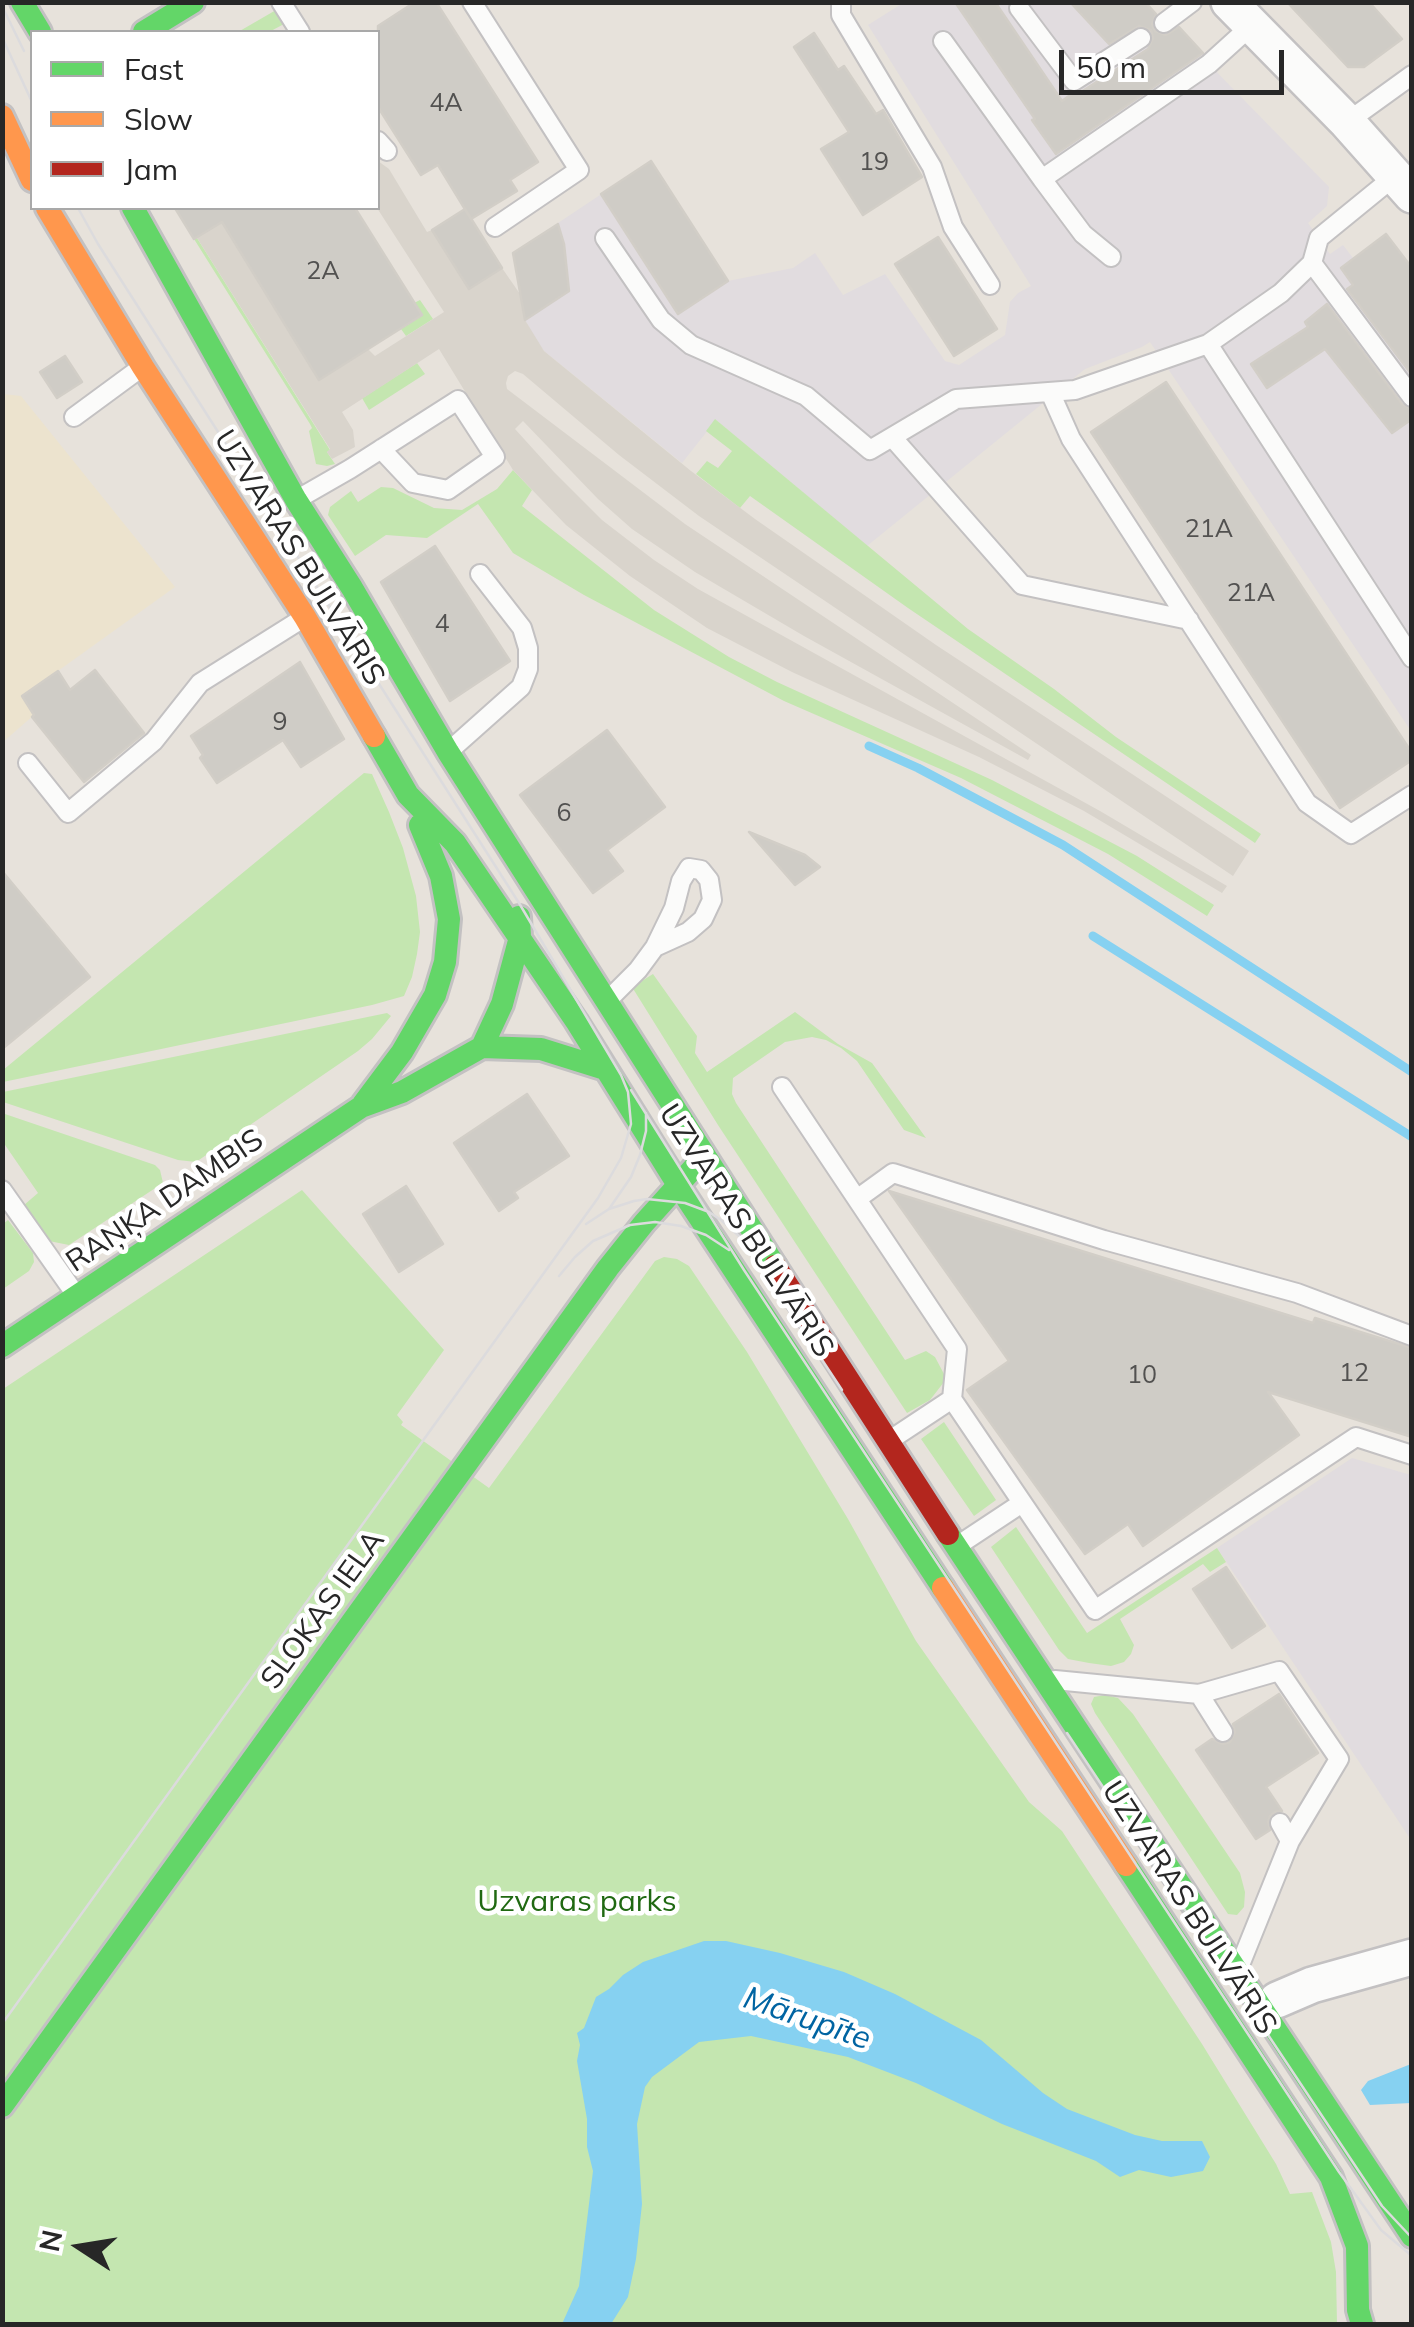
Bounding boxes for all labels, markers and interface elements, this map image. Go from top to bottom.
legend [30,30,380,210]
scale bar [1064,30,1289,92]
text: 50 m [1076,48,1146,86]
text: Fast [124,50,184,88]
house number: 4A [429,88,463,118]
text: Slow [124,100,193,138]
house number: 19 [859,147,889,177]
text: Jam [124,150,178,188]
house number: 2A [306,256,340,286]
street label: UZVARAS BULVĀRIS [206,424,392,692]
house number: 21A [1185,514,1233,544]
house number: 21A [1227,578,1275,608]
house number: 4 [435,609,449,639]
house number: 9 [273,707,287,737]
house number: 6 [557,798,571,828]
street label: UZVARAS BULVĀRIS [651,1098,841,1364]
street label: RAŅĶA DAMBIS [60,1122,270,1280]
house number: 12 [1339,1358,1369,1388]
house number: 10 [1127,1360,1157,1390]
street label: SLOKAS IELA [254,1524,392,1696]
street label: UZVARAS BULVĀRIS [1094,1775,1284,2041]
park label: Uzvaras parks [477,1884,677,1920]
water label: Mārupīte [738,1979,876,2059]
north arrow [30,2197,130,2297]
text: N [31,2227,69,2255]

